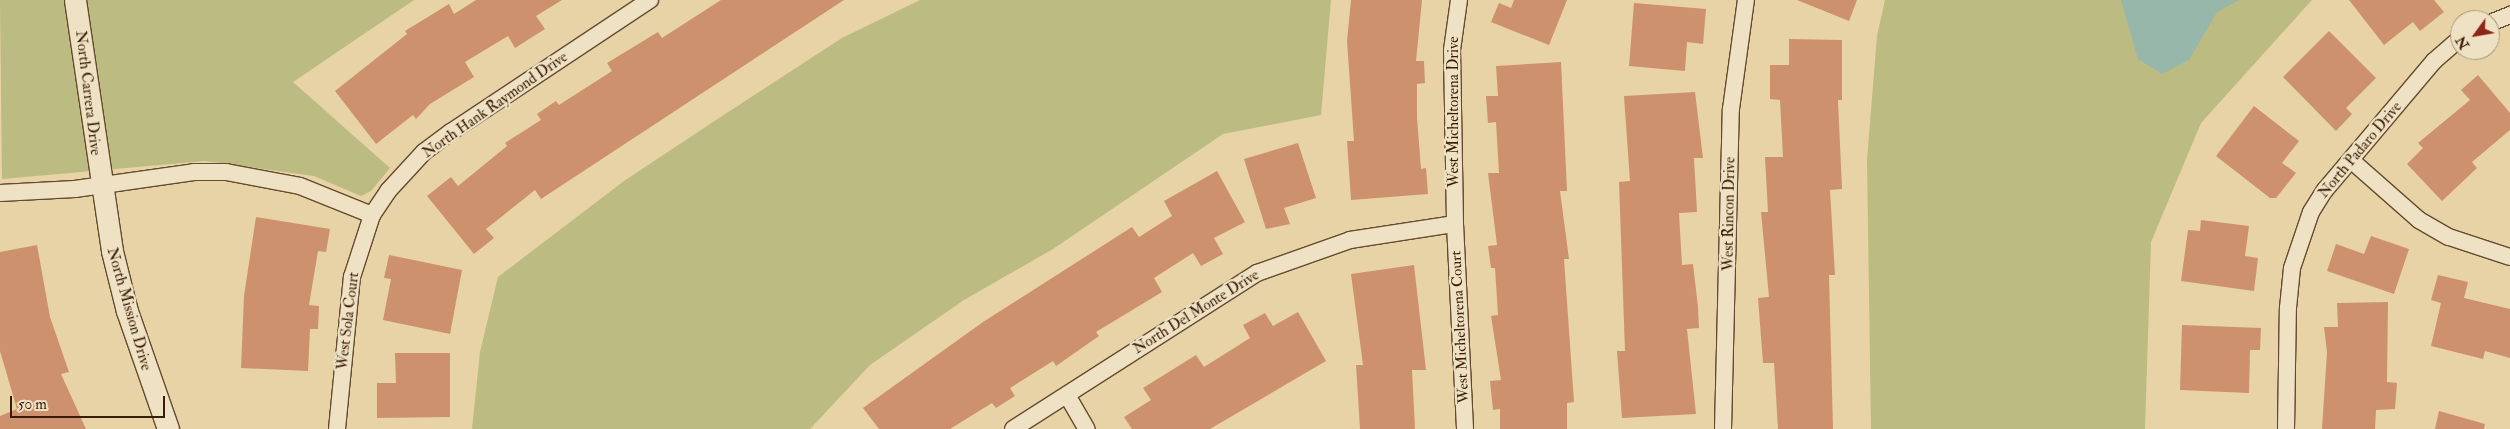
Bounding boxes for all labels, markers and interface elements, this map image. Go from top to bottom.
north arrow [2450,10,2500,60]
street label: North Carrera Drive [71,30,105,156]
text: N [2452,33,2473,53]
street label: West Micheltorena Drive [1445,37,1463,187]
street label: North Hank Raymond Drive [419,48,571,162]
street label: North Padaro Drive [2314,98,2406,202]
street label: West Rincon Drive [1719,157,1739,271]
street label: North Mission Drive [103,246,155,372]
street label: West Micheltorena Court [1447,250,1473,404]
street label: North Del Monte Drive [1130,266,1262,358]
street label: West Sola Court [333,271,363,371]
scale bar [12,386,168,418]
text: 50 m [18,395,47,414]

